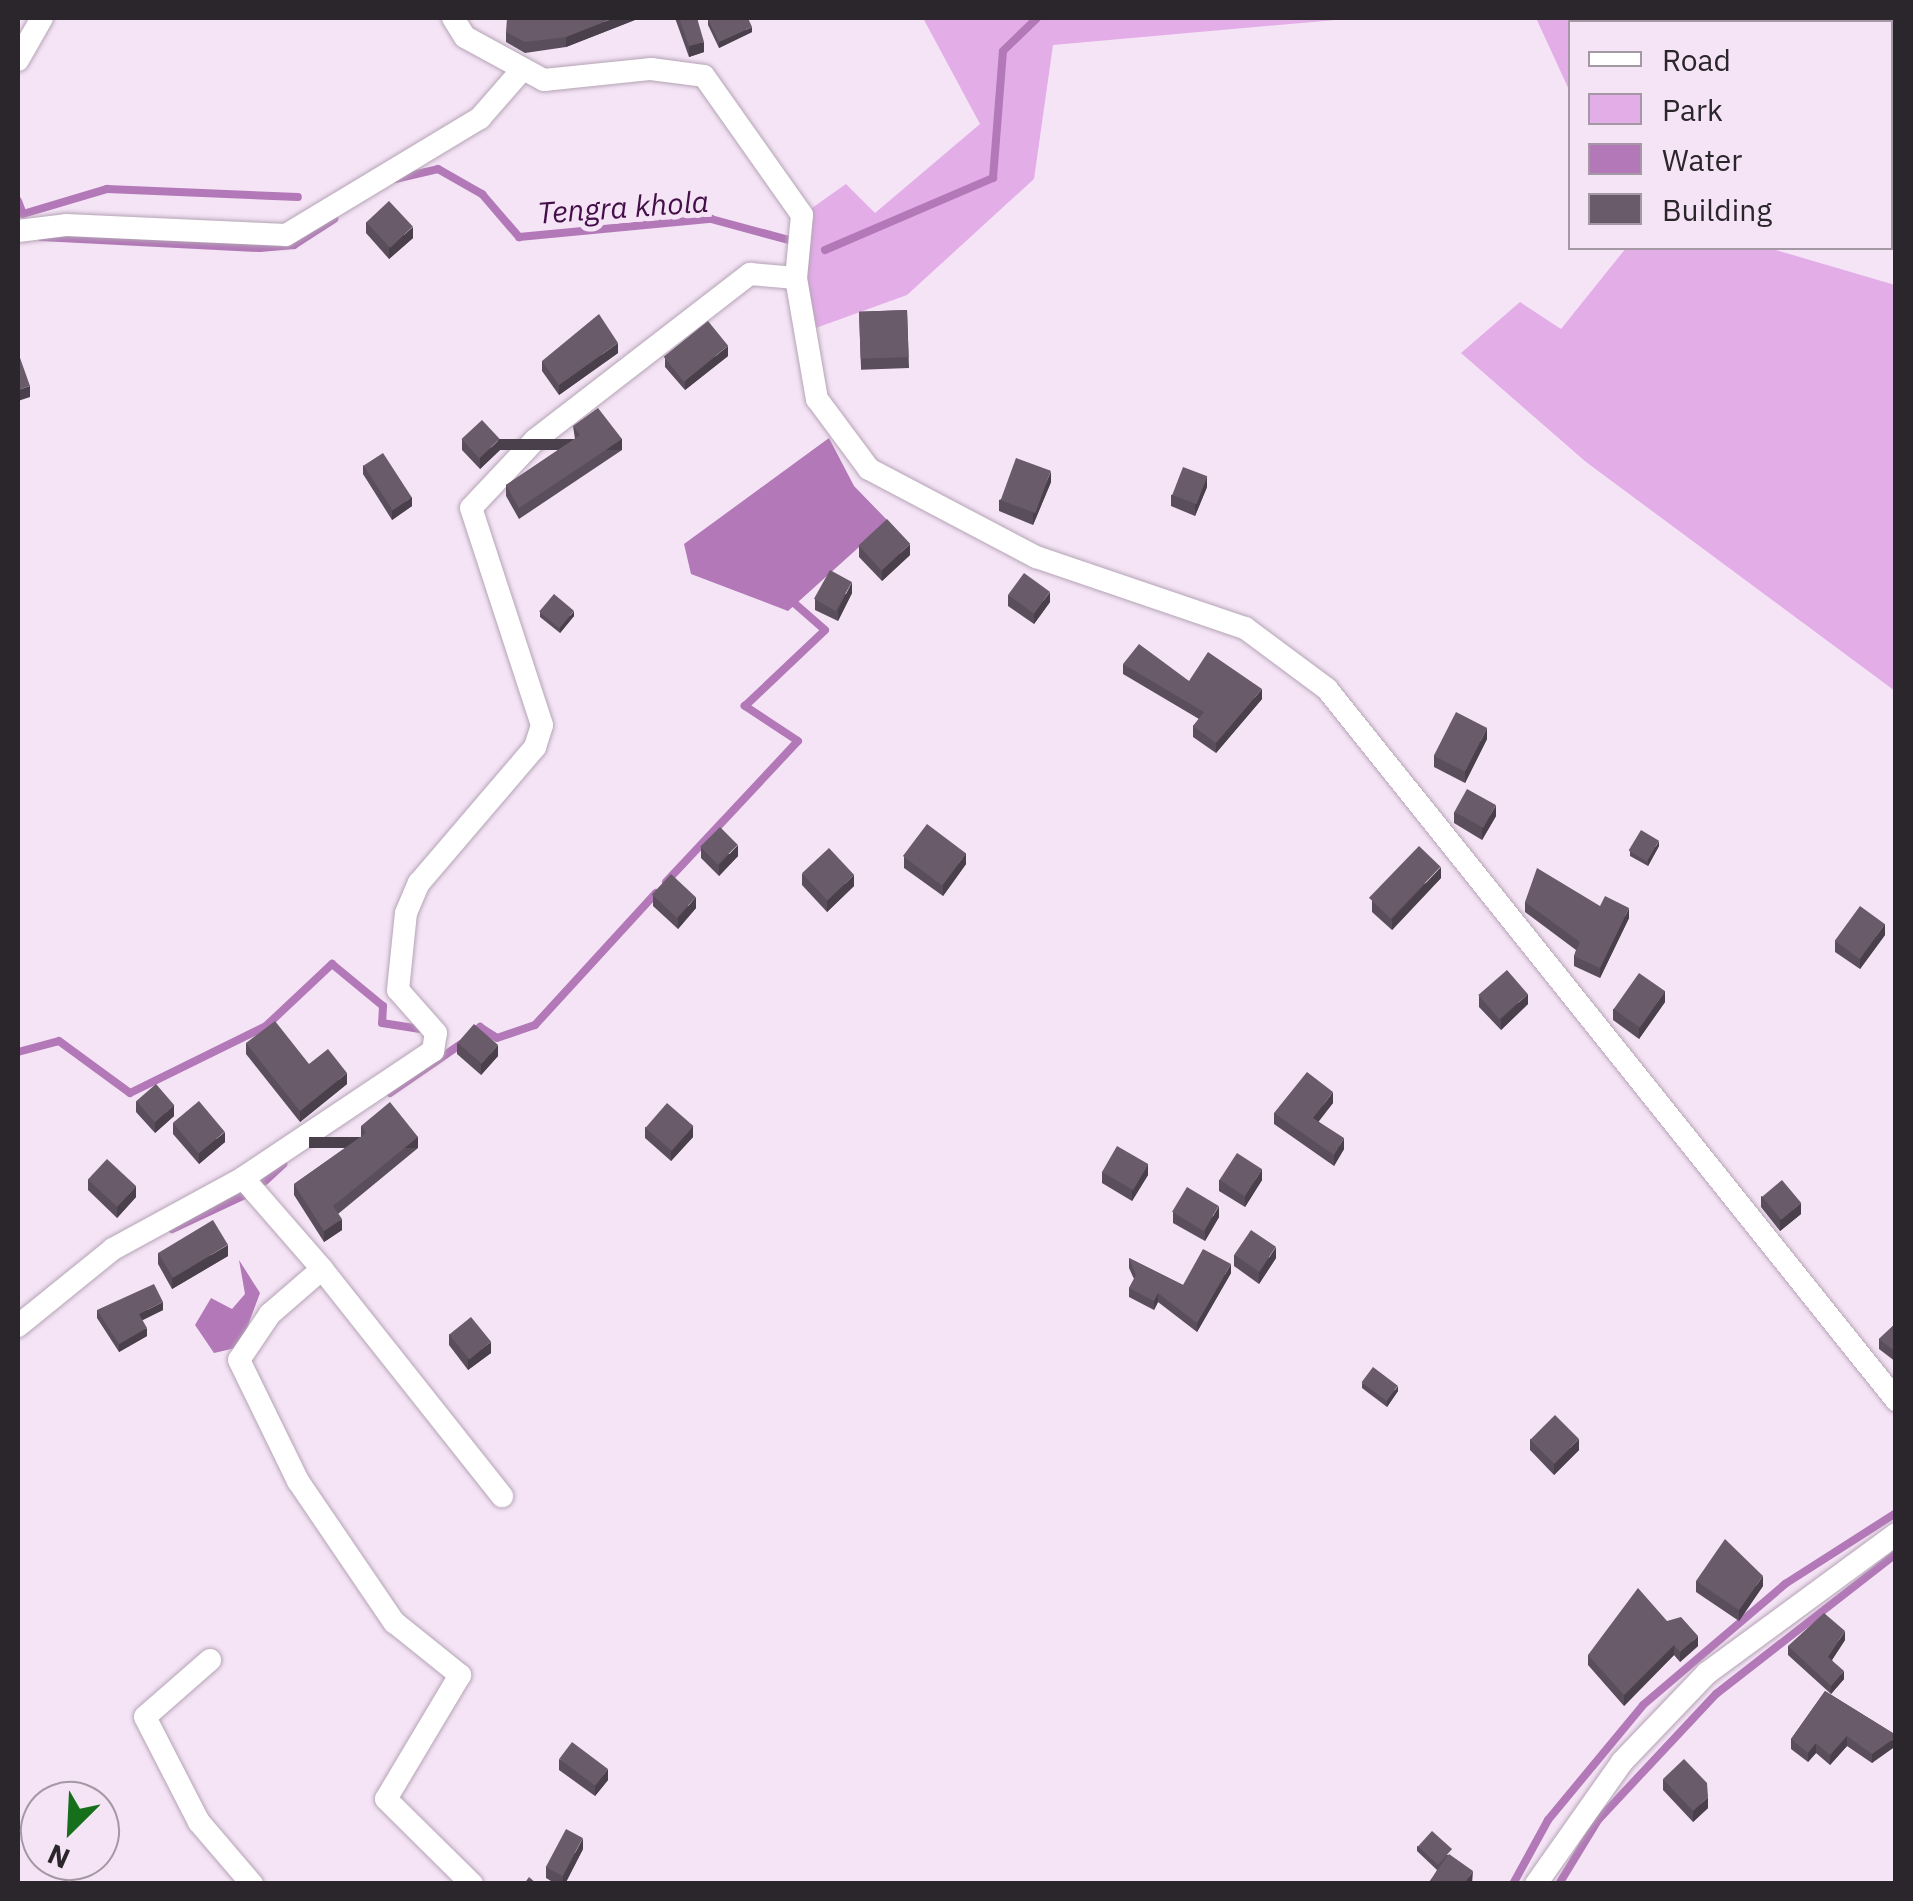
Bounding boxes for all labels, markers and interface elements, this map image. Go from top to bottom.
legend [1568,20,1893,250]
text: Road [1662,40,1731,79]
text: Park [1662,90,1723,129]
text: Water [1662,140,1742,179]
water label: Tengra khola [536,183,710,231]
text: Building [1662,190,1772,229]
north arrow [20,1781,120,1881]
text: N [42,1836,75,1878]

